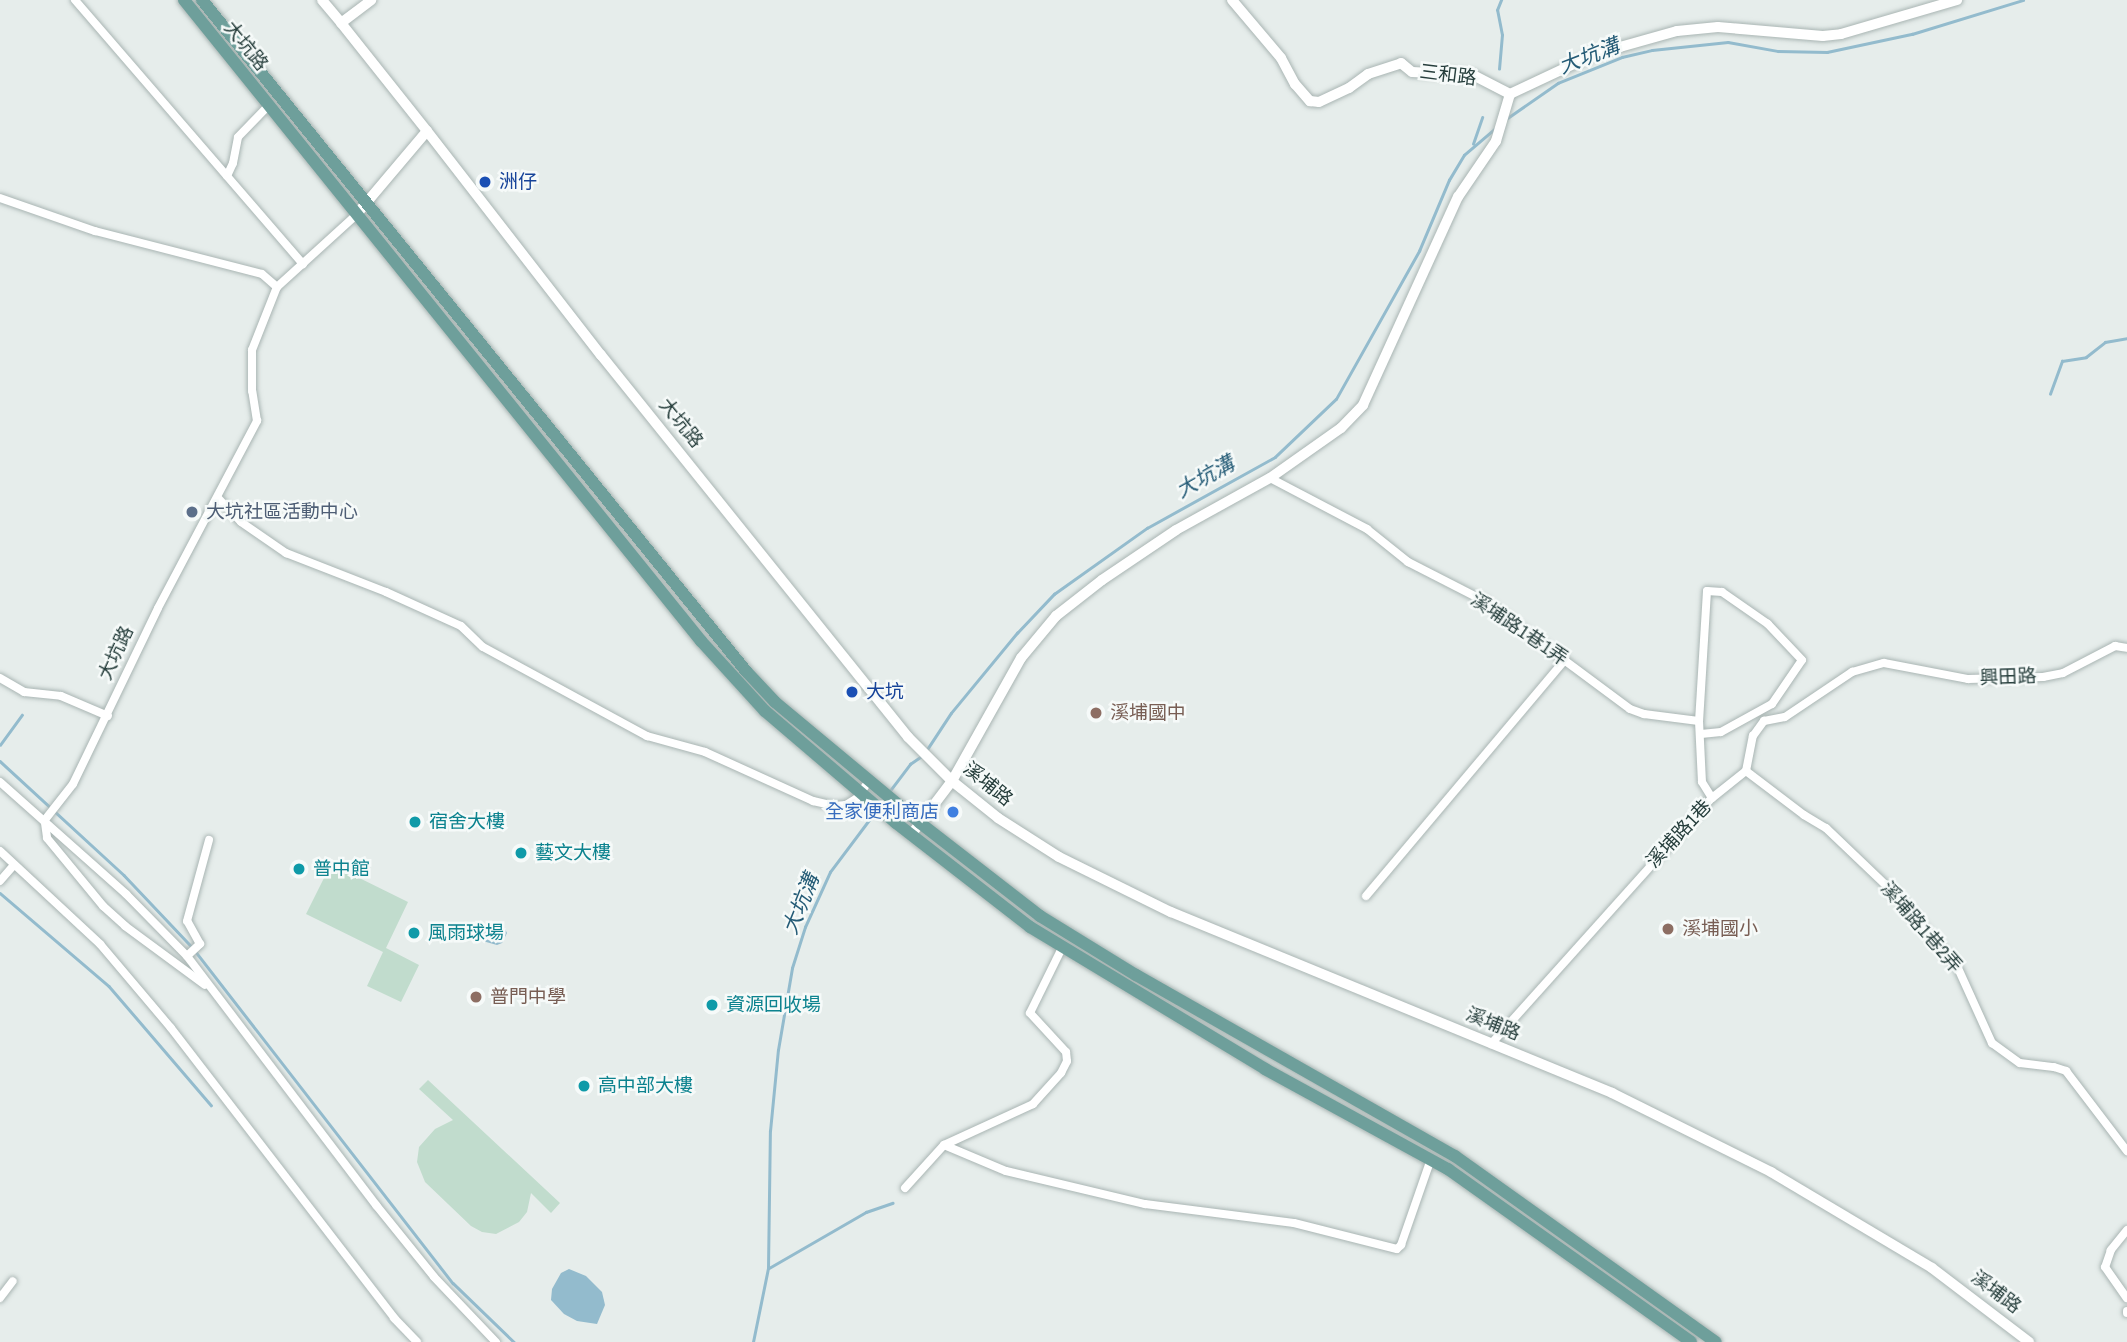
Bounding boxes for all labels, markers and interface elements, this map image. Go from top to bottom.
street label: 大坑路 [219,17,273,75]
water label: 大坑溝 [1555,33,1623,79]
street label: 三和路 [1418,60,1478,90]
place label: 洲仔 [499,171,537,193]
marker: 洲仔 [477,174,493,190]
street label: 大坑路 [654,394,708,452]
water label: 大坑溝 [1171,451,1239,503]
place label: 大坑社區活動中心 [206,501,358,523]
marker: 大坑社區活動中心 [184,504,200,520]
street label: 溪埔路1巷1弄 [1466,588,1572,670]
street label: 大坑路 [94,622,138,684]
street label: 興田路 [1979,665,2037,689]
place label: 大坑 [866,681,904,703]
marker: 大坑 [844,684,860,700]
place label: 溪埔國中 [1110,702,1186,724]
marker: 溪埔國中 [1088,705,1104,721]
street label: 溪埔路 [959,757,1017,811]
street label: 溪埔路1巷 [1642,795,1716,873]
place label: 全家便利商店 [825,801,939,823]
marker: 全家便利商店 [945,804,961,820]
place label: 宿舍大樓 [429,811,505,833]
marker: 宿舍大樓 [407,814,423,830]
place label: 藝文大樓 [535,842,611,864]
marker: 藝文大樓 [513,845,529,861]
place label: 普中館 [313,858,370,880]
marker: 普中館 [291,861,307,877]
water label: 大坑溝 [778,870,824,938]
street label: 溪埔路1巷2弄 [1876,877,1966,977]
place label: 溪埔國小 [1682,918,1758,940]
marker: 溪埔國小 [1660,921,1676,937]
place label: 風雨球場 [428,922,504,944]
marker: 風雨球場 [406,925,422,941]
place label: 普門中學 [490,986,566,1008]
marker: 普門中學 [468,989,484,1005]
place label: 資源回收場 [726,994,821,1016]
marker: 資源回收場 [704,997,720,1013]
street label: 溪埔路 [1462,1003,1524,1045]
place label: 高中部大樓 [598,1075,693,1097]
marker: 高中部大樓 [576,1078,592,1094]
street label: 溪埔路 [1966,1266,2026,1318]

